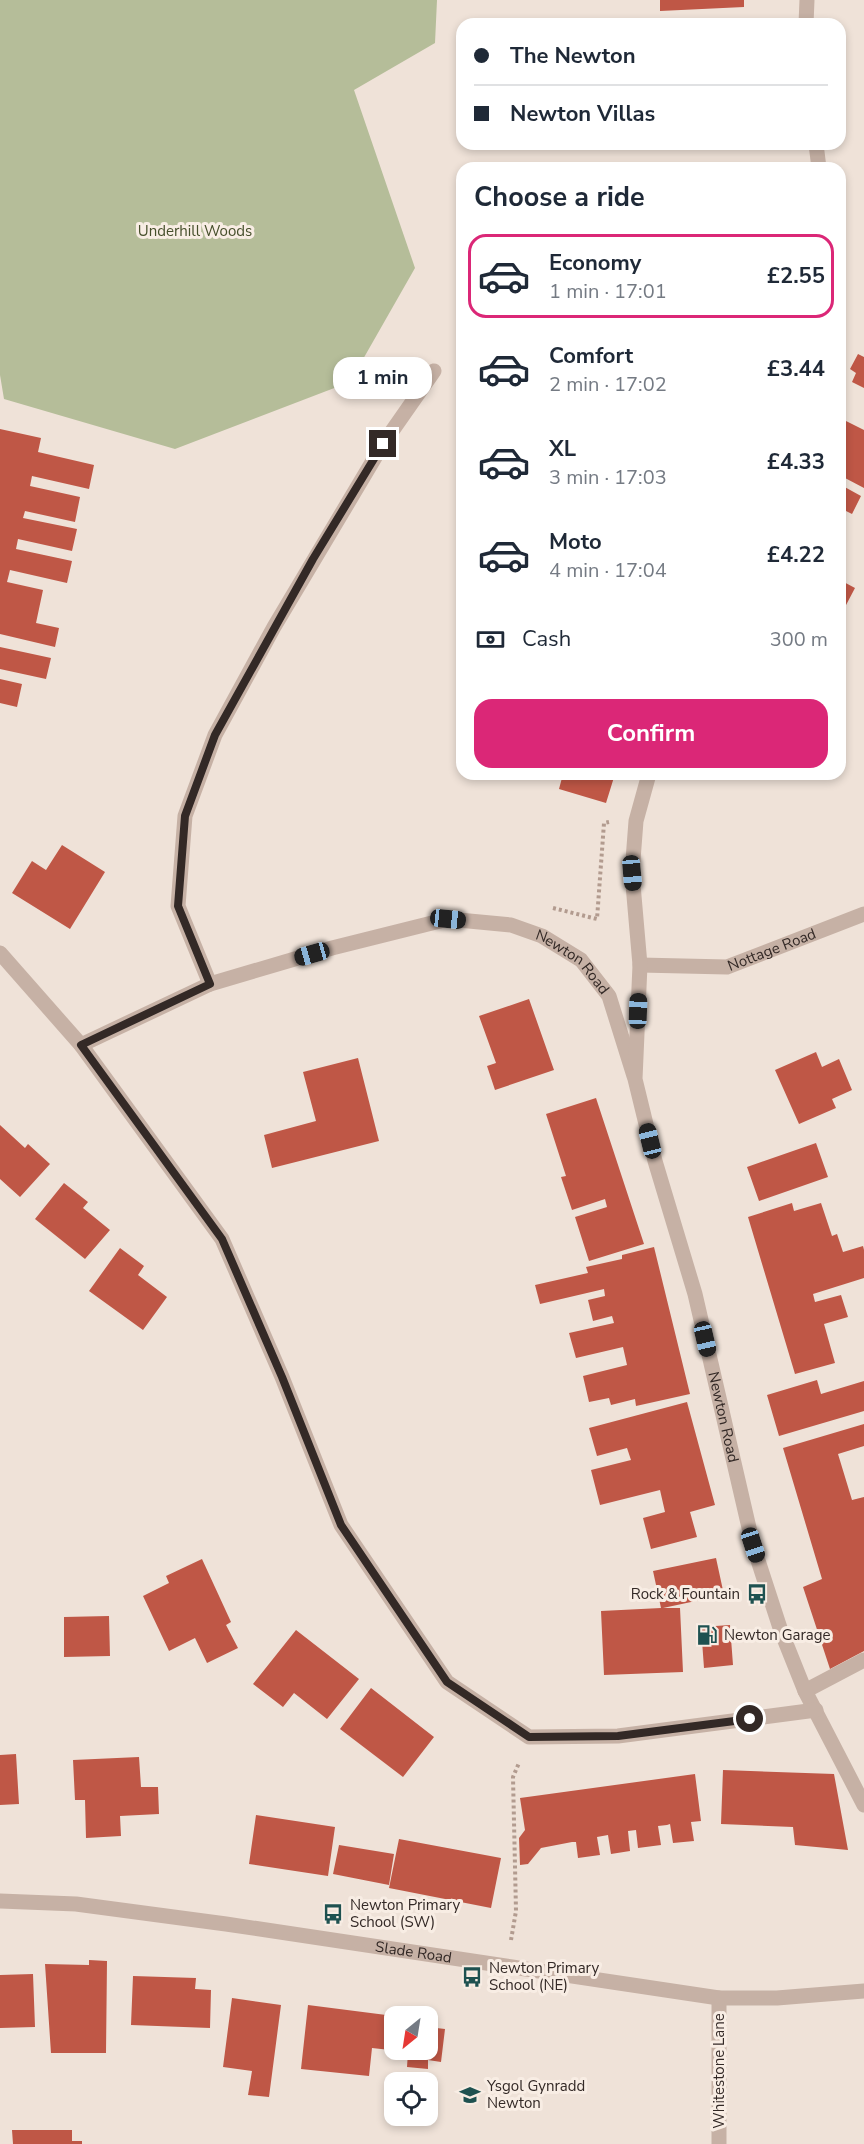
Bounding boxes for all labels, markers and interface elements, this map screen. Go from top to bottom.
text: The Newton [510,41,636,71]
text: Newton Villas [510,99,655,129]
text: Choose a ride [474,179,645,216]
park label: Underhill Woods [138,221,252,241]
text: Economy [549,248,641,278]
icon: car [477,249,531,303]
text: £2.55 [767,261,825,291]
text: 1 min · 17:01 [549,278,667,305]
text: Comfort [549,341,633,371]
icon: car [477,342,531,396]
text: £3.44 [767,354,825,384]
callout: 1 min [334,357,433,399]
text: 1 min [357,364,408,391]
text: 2 min · 17:02 [549,371,667,398]
route end [369,430,396,457]
text: XL [549,434,576,464]
icon: car [477,435,531,489]
text: £4.33 [767,447,825,477]
text: 3 min · 17:03 [549,464,667,491]
text: Moto [549,527,602,557]
icon: car [477,528,531,582]
text: £4.22 [767,540,825,570]
text: 4 min · 17:04 [549,557,667,584]
icon: cash [474,623,507,656]
text: Cash [522,624,571,654]
text: 300 m [770,626,828,653]
button: Confirm [474,699,828,768]
car [621,854,643,892]
car [429,908,467,930]
street label: Nottage Road [725,924,819,976]
street label: Newton Road [533,925,614,998]
car [292,940,332,968]
car [628,993,648,1029]
car [637,1121,663,1161]
car [692,1319,718,1359]
street label: Newton Road [703,1370,744,1464]
car [739,1525,767,1565]
bus stop icon: Rock & Fountain [745,1582,769,1606]
place label: Rock & Fountain [631,1584,740,1604]
fuel station icon: Newton Garage [695,1623,719,1647]
place label: Newton Garage [724,1625,831,1645]
route start [736,1705,763,1732]
place label: Newton Primary School (SW) [350,1895,460,1932]
bus stop icon: Newton Primary School (SW) [321,1902,345,1926]
street label: Slade Road [374,1937,453,1968]
place label: Newton Primary School (NE) [489,1958,599,1995]
bus stop icon: Newton Primary School (NE) [460,1965,484,1989]
north arrow [384,2006,438,2060]
map controls [384,2006,438,2126]
street label: Whitestone Lane [709,2013,729,2129]
button: locate [384,2072,438,2126]
place label: Ysgol Gynradd Newton [486,2076,585,2113]
school or university icon: Ysgol Gynradd Newton [458,2083,482,2107]

